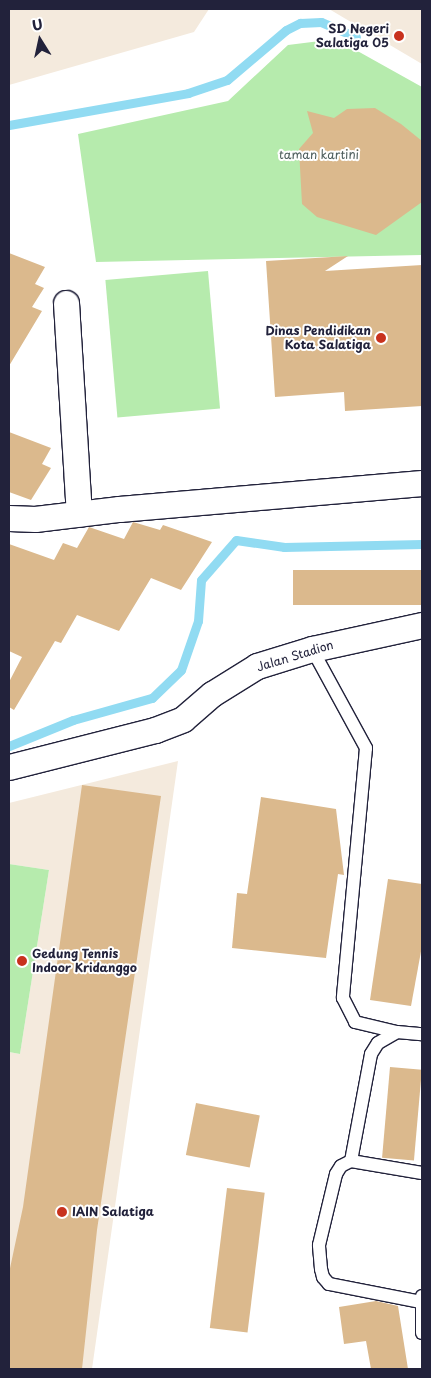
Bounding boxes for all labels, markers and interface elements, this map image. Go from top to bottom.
text: U [30,13,44,36]
north arrow [15,15,65,65]
place label: SD Negeri Salatiga 05 [316,22,389,50]
marker: SD Negeri Salatiga 05 [393,30,405,42]
park label: taman kartini [278,148,360,162]
place label: Dinas Pendidikan Kota Salatiga [266,324,371,352]
marker: Dinas Pendidikan Kota Salatiga [375,332,387,344]
street label: Jalan Stadion [255,637,335,675]
place label: Gedung Tennis Indoor Kridanggo [32,947,138,975]
marker: Gedung Tennis Indoor Kridanggo [16,955,28,967]
place label: IAIN Salatiga [72,1205,155,1219]
marker: IAIN Salatiga [56,1206,68,1218]

